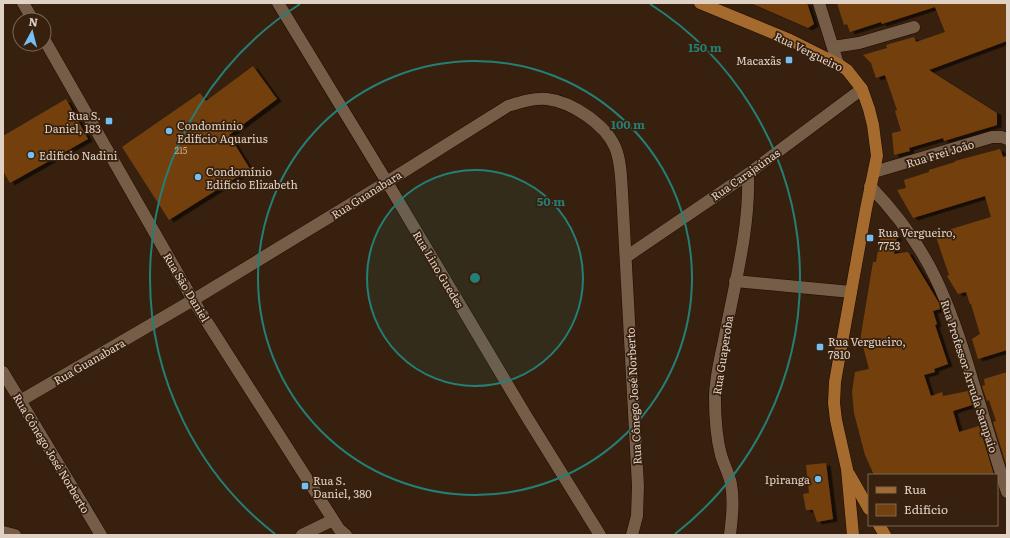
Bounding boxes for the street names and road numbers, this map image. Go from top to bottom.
street label: Rua Vergueiro [772,27,846,75]
street label: Rua Frei João [904,135,976,171]
street label: Rua Carajaúnas [707,144,783,204]
street label: Rua Guanabara [328,166,404,222]
street label: Rua Lino Guedes [410,228,468,311]
street label: Rua São Daniel [160,249,214,325]
street label: Rua Professor Arruda Sampaio [938,297,1002,455]
street label: Rua Guaperoba [708,314,736,396]
street label: Rua Cônego José Norberto [621,327,645,465]
street label: Rua Guanabara [50,334,128,388]
street label: Rua Cônego José Norberto [10,390,94,516]

